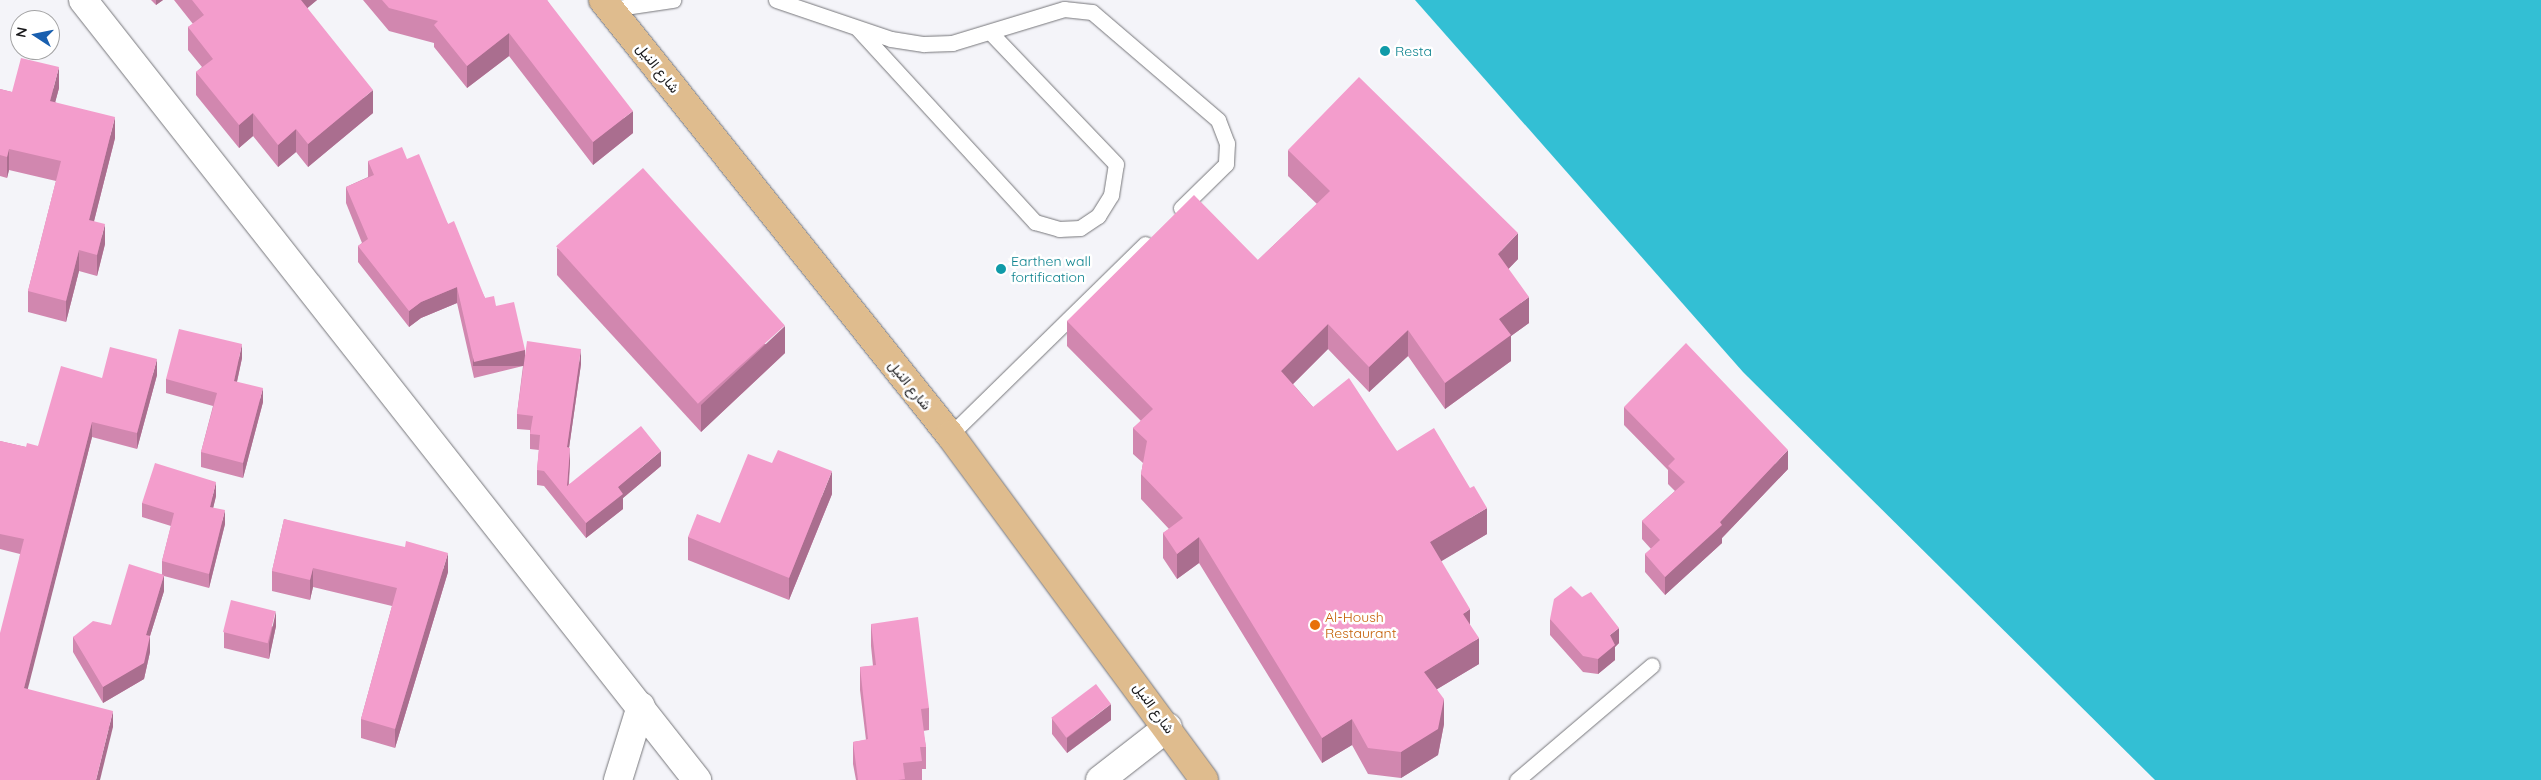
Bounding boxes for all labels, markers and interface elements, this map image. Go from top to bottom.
north arrow [10,10,60,60]
text: N [11,26,31,39]
street label: شارع النيل [633,40,683,96]
place label: Resta [1395,43,1432,59]
marker: Resta [1379,45,1391,57]
place label: Earthen wall fortification [1011,253,1091,286]
marker: Earthen wall fortification [995,263,1007,275]
street label: شارع النيل [885,357,935,413]
place label: Al-Housh Restaurant [1325,609,1396,642]
marker: Al-Housh Restaurant [1309,619,1321,631]
street label: شارع النيل [1130,679,1178,737]

